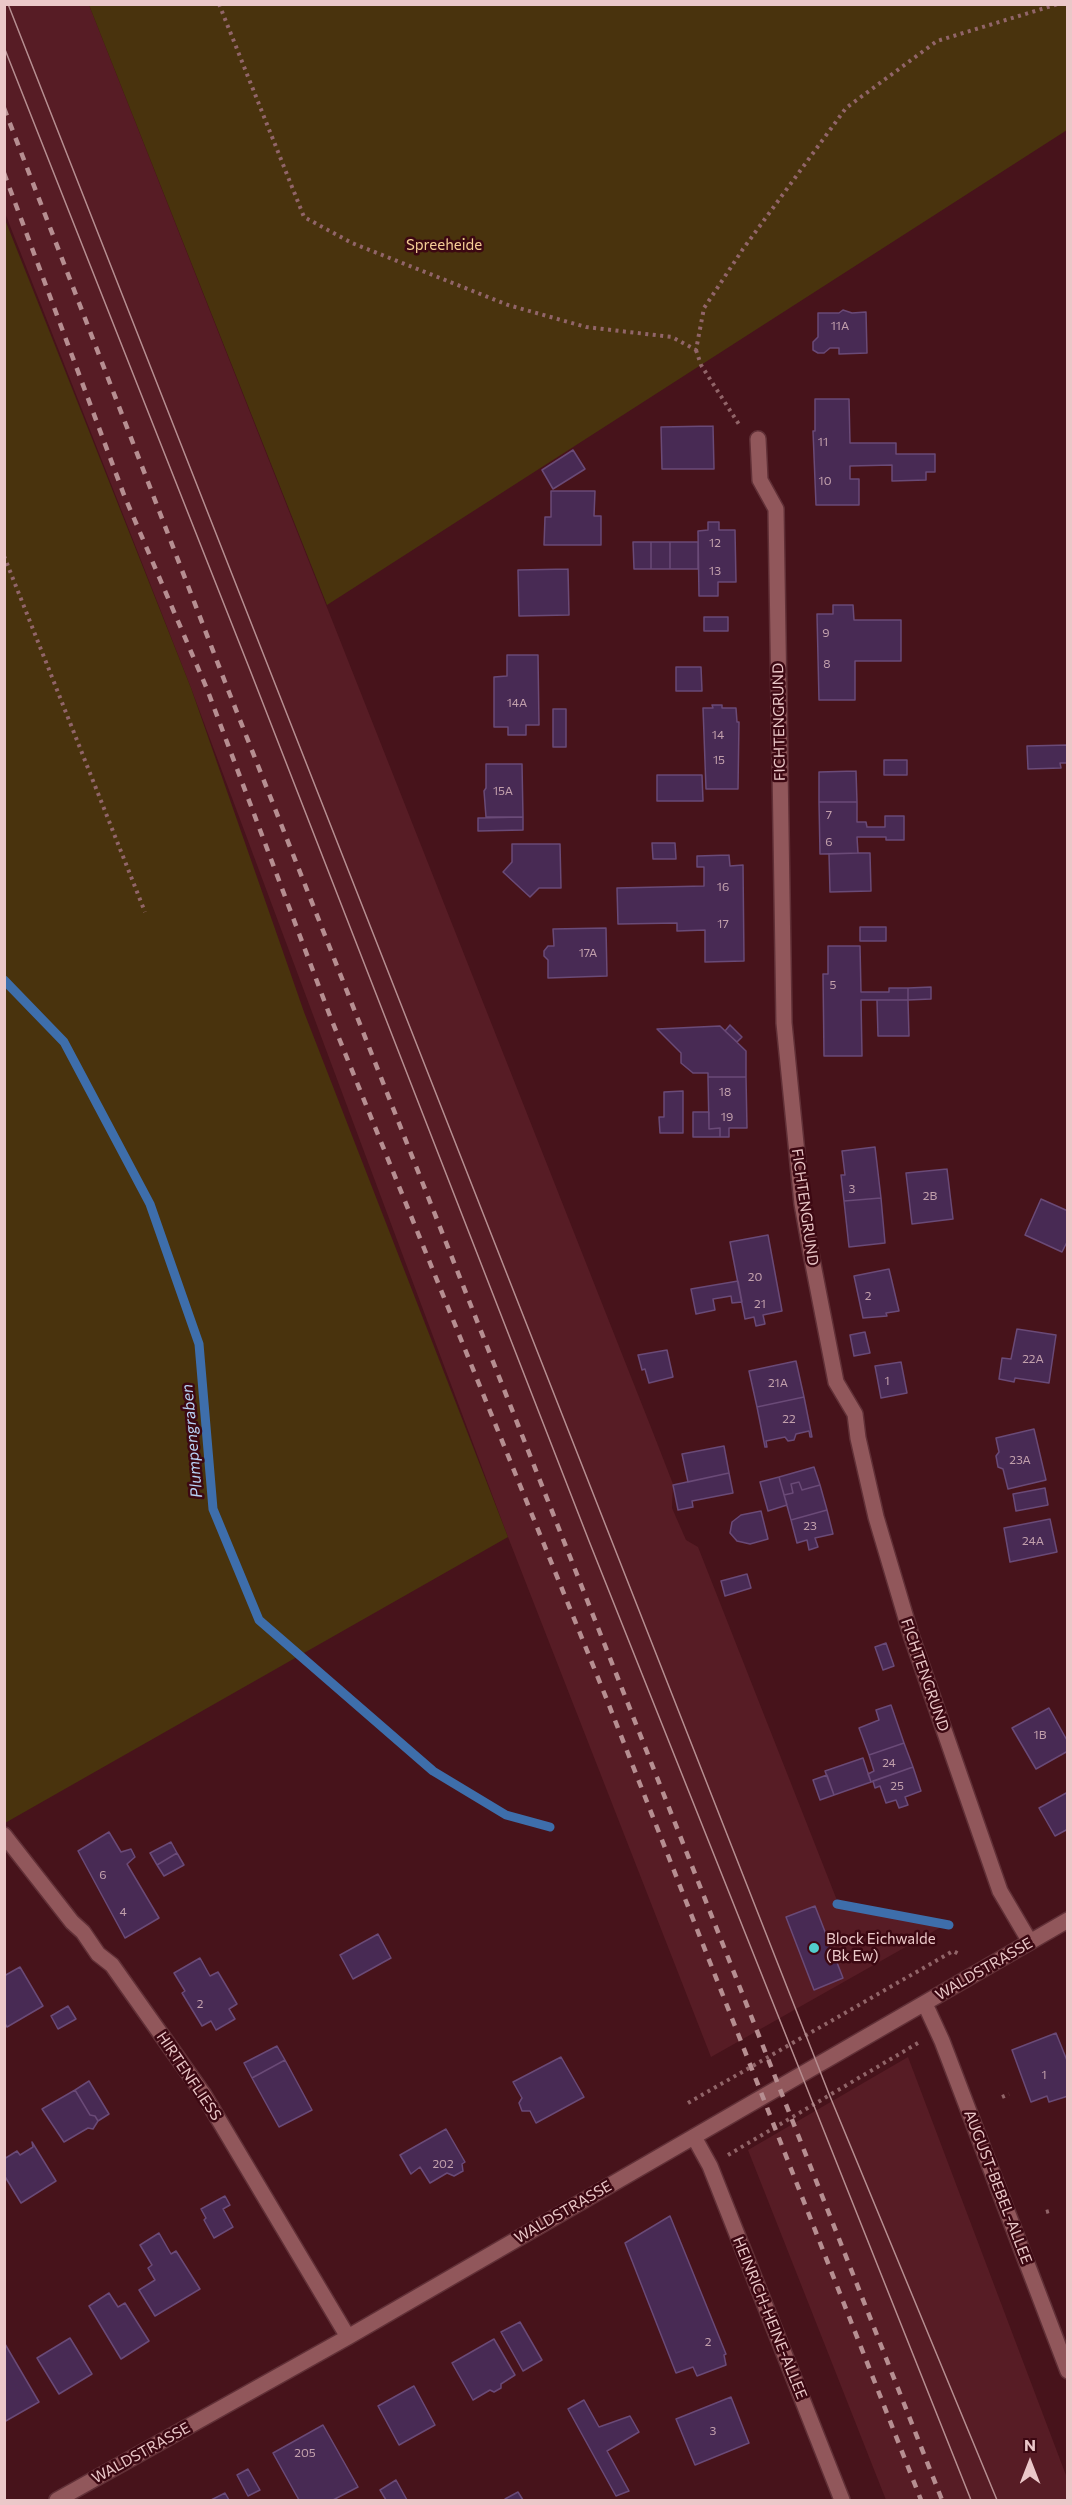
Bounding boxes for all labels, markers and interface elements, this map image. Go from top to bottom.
park label: Spreeheide [406,236,482,254]
house number: 11A [831,319,849,333]
house number: 11 [818,435,828,449]
house number: 10 [819,474,831,488]
house number: 12 [709,536,721,550]
house number: 13 [709,564,721,578]
house number: 9 [822,626,830,640]
house number: 8 [823,657,831,671]
street label: FICHTENGRUND [769,663,789,781]
house number: 14A [507,696,527,710]
house number: 14 [712,728,724,742]
house number: 15 [713,753,725,767]
house number: 15A [493,784,513,798]
house number: 7 [826,808,832,822]
house number: 6 [825,835,833,849]
house number: 16 [717,880,729,894]
house number: 17 [717,917,729,931]
house number: 17A [579,946,597,960]
house number: 5 [830,978,836,992]
house number: 18 [719,1085,731,1099]
house number: 19 [721,1110,733,1124]
street label: FICHTENGRUND [788,1147,822,1267]
house number: 3 [849,1182,855,1196]
house number: 2B [923,1189,937,1203]
house number: 20 [748,1270,762,1284]
house number: 2 [865,1289,871,1303]
house number: 21 [754,1297,766,1311]
house number: 22A [1022,1352,1044,1366]
house number: 1 [884,1374,890,1388]
house number: 21A [768,1376,788,1390]
water label: Plumpengraben [177,1383,207,1499]
house number: 22 [782,1412,796,1426]
house number: 23A [1009,1453,1031,1467]
house number: 23 [803,1519,817,1533]
house number: 24A [1022,1534,1044,1548]
street label: FICHTENGRUND [897,1616,953,1734]
house number: 1B [1034,1728,1046,1742]
house number: 24 [882,1756,896,1770]
house number: 25 [890,1779,904,1793]
house number: 6 [99,1868,107,1882]
house number: 4 [119,1905,127,1919]
place label: Block Eichwalde (Bk Ew) [826,1930,936,1965]
street label: WALDSTRASSE [932,1934,1036,2004]
marker: Block Eichwalde (Bk Ew) [807,1941,821,1955]
house number: 2 [197,1997,203,2011]
street label: HIRTENFLIESS [153,2028,225,2124]
house number: 1 [1041,2068,1047,2082]
street label: AUGUST-BEBEL-ALLEE [960,2107,1036,2267]
house number: 202 [432,2157,454,2171]
street label: WALDSTRASSE [511,2177,615,2247]
street label: HEINRICH-HEINE-ALLEE [729,2234,811,2402]
house number: 2 [705,2335,711,2349]
street label: WALDSTRASSE [89,2419,193,2487]
house number: 3 [710,2424,716,2438]
north arrow [1000,2433,1060,2493]
text: N [1024,2435,1036,2454]
house number: 205 [294,2446,316,2460]

